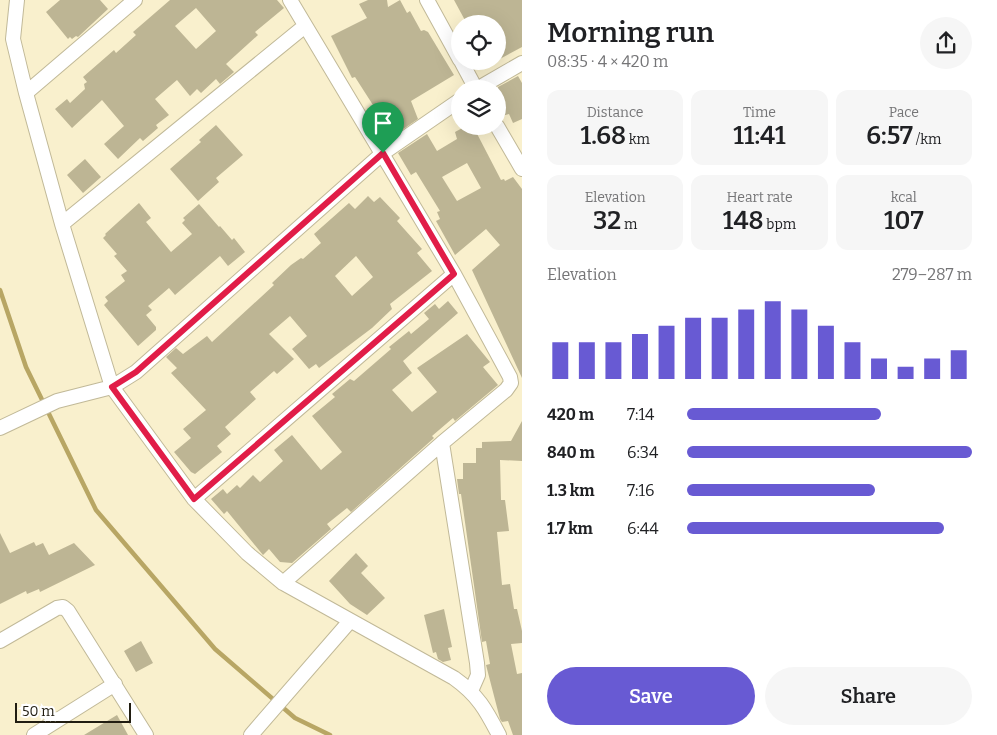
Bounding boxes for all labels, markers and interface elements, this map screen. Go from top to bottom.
map controls [451,15,506,135]
button: locate [451,15,506,70]
text: Morning run [547,16,714,49]
button: share [920,17,972,69]
text: 08:35 · 4 × 420 m [547,52,668,71]
button: layers [451,80,506,135]
pin [362,102,404,153]
text: Distance [587,104,644,121]
text: Time [743,104,776,121]
text: Pace [889,104,919,121]
icon: arrive [369,109,397,137]
text: 1.68 [580,121,626,151]
text: 11:41 [733,121,786,151]
text: 6:57 [866,121,913,151]
text: km [626,131,650,148]
text: /km [913,131,941,148]
text: Elevation [585,189,646,206]
text: Heart rate [726,189,793,206]
text: kcal [891,189,917,206]
text: 32 [593,206,621,236]
text: 148 [723,206,764,236]
text: 107 [884,206,924,236]
text: m [621,216,637,233]
text: bpm [764,216,796,233]
text: Elevation [547,265,617,284]
text: 279–287 m [892,265,972,284]
text: 420 m [547,405,594,424]
text: 7:14 [627,405,654,424]
text: 840 m [547,443,595,462]
text: 6:34 [627,443,658,462]
text: 1.3 km [547,481,594,500]
text: 7:16 [627,481,654,500]
text: 1.7 km [547,519,593,538]
text: 6:44 [627,519,659,538]
button: Save [547,667,755,725]
button: Share [765,667,972,725]
scale bar [15,700,131,723]
text: 50 m [22,703,55,720]

